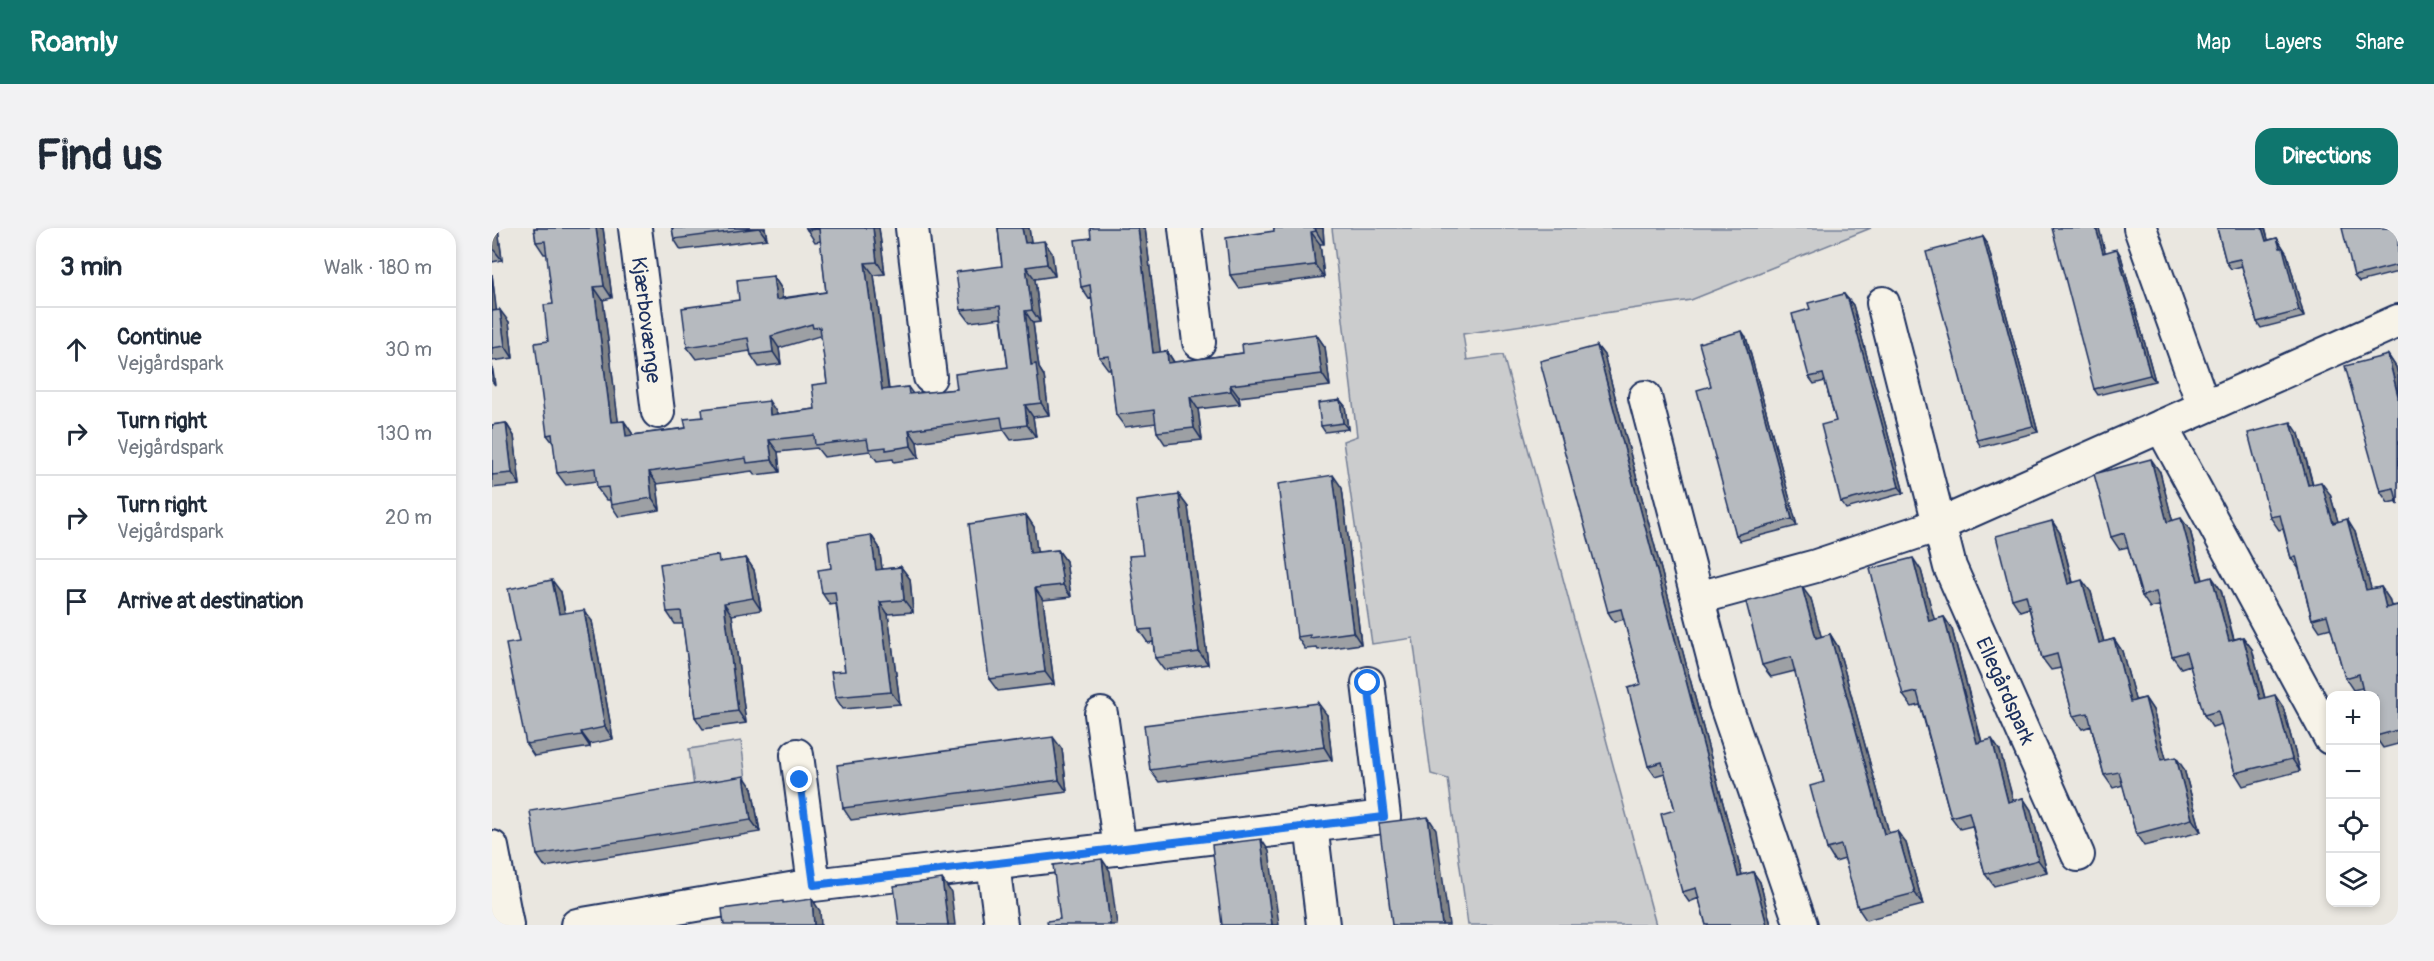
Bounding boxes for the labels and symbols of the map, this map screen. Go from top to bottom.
street label: Kjærbovænge [625,255,667,385]
street label: Ellegårdspark [1969,633,2041,749]
route start [1354,669,1380,695]
route end [786,766,812,792]

